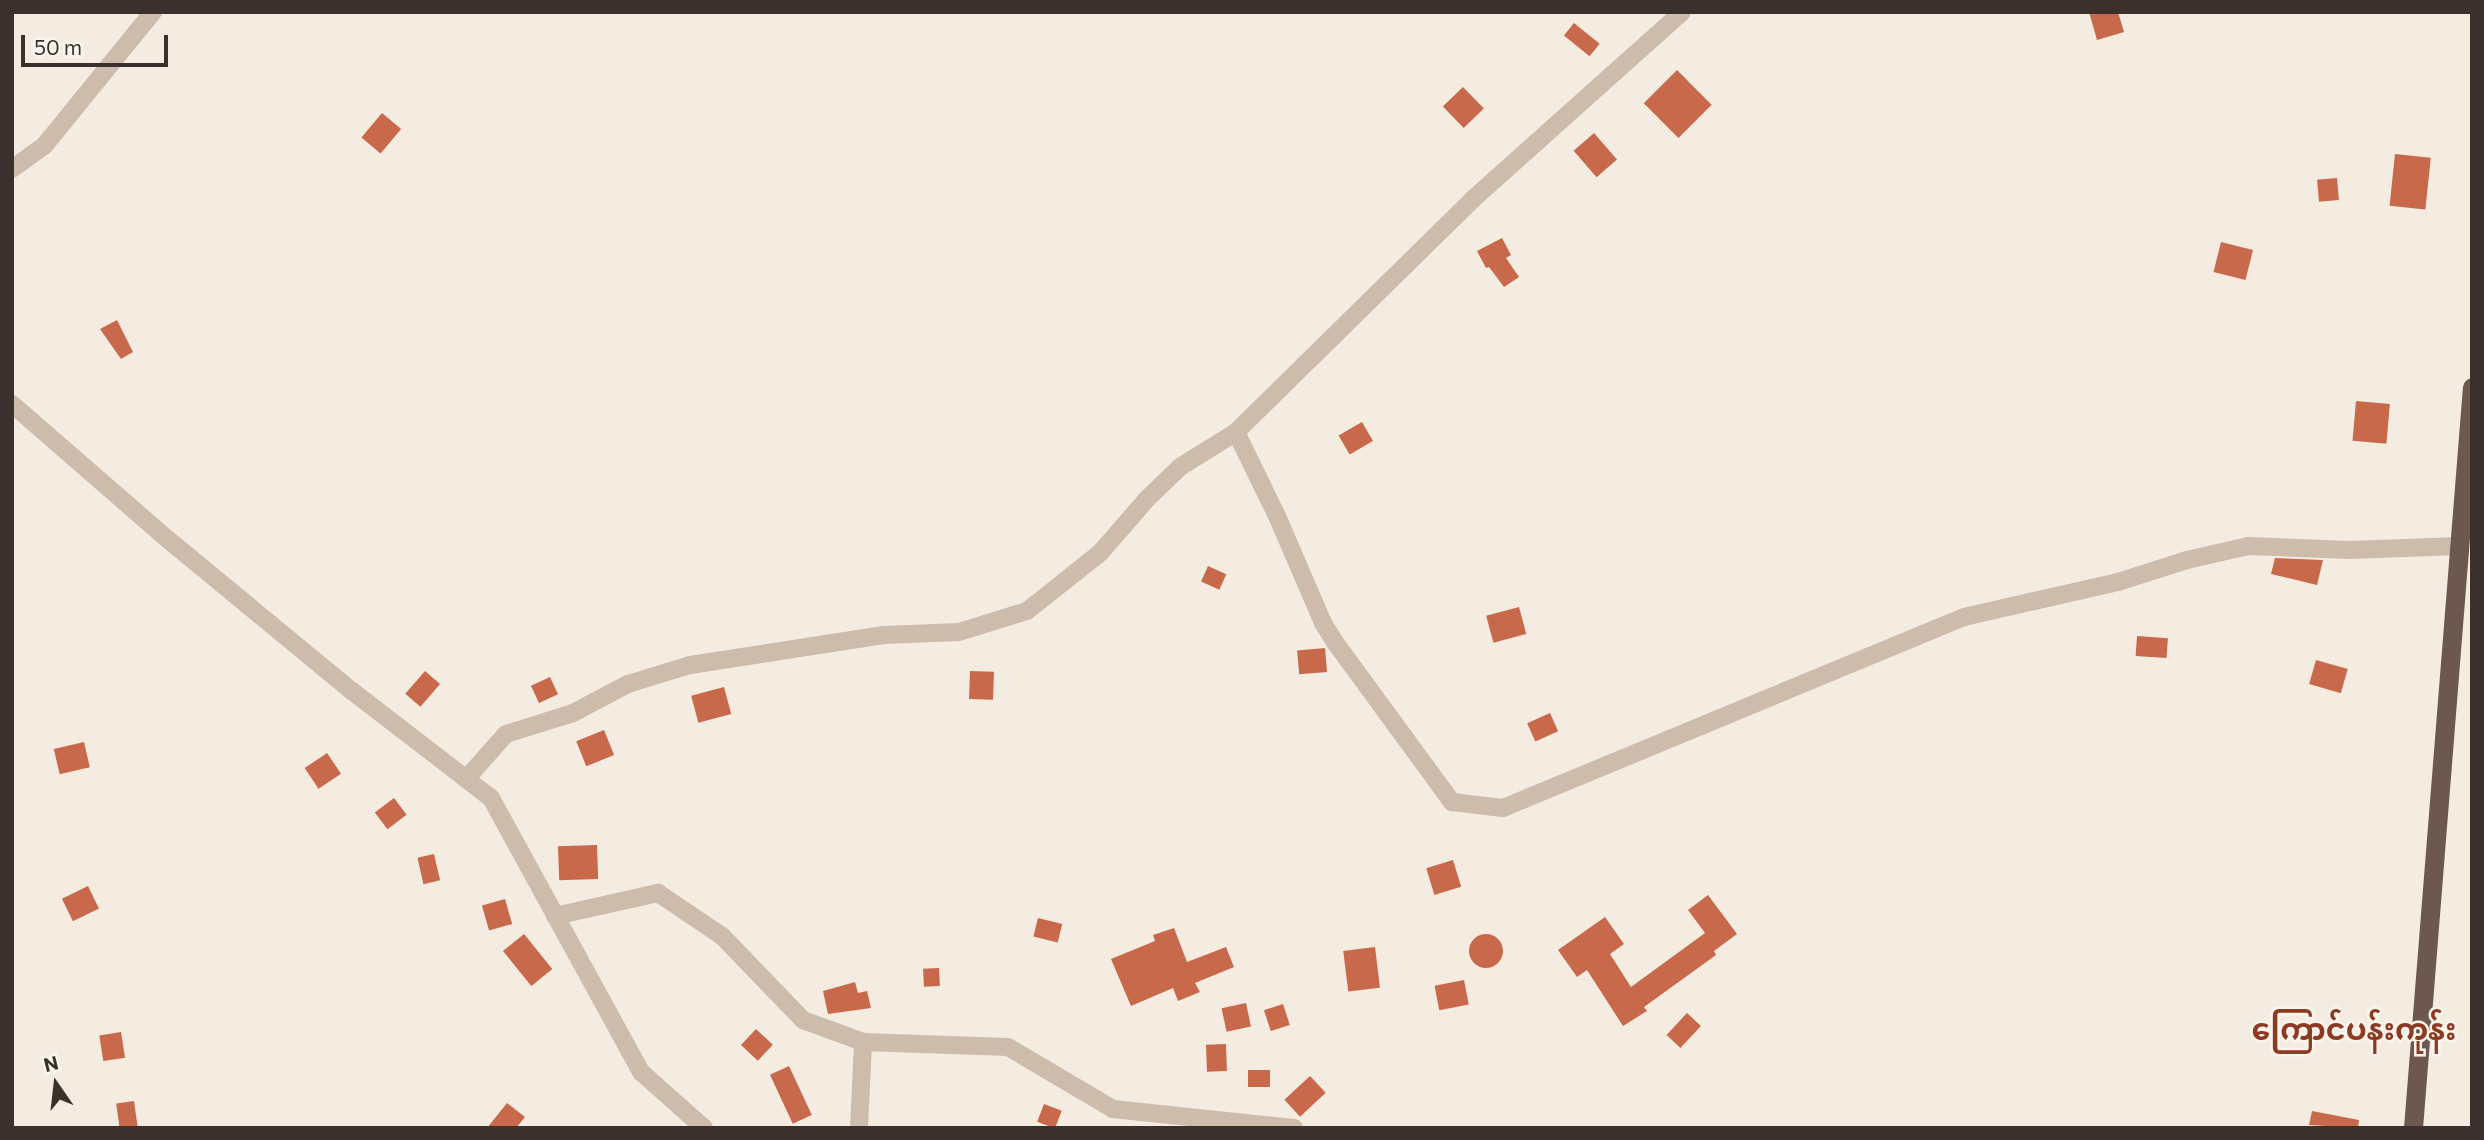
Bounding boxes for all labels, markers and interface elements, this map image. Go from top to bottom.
scale bar [24,21,172,65]
text: 50 m [34,34,82,59]
district label: ကြောင်ပန်းကုန်း [2251,1010,2457,1046]
north arrow [21,1049,91,1119]
text: N [41,1050,60,1076]

